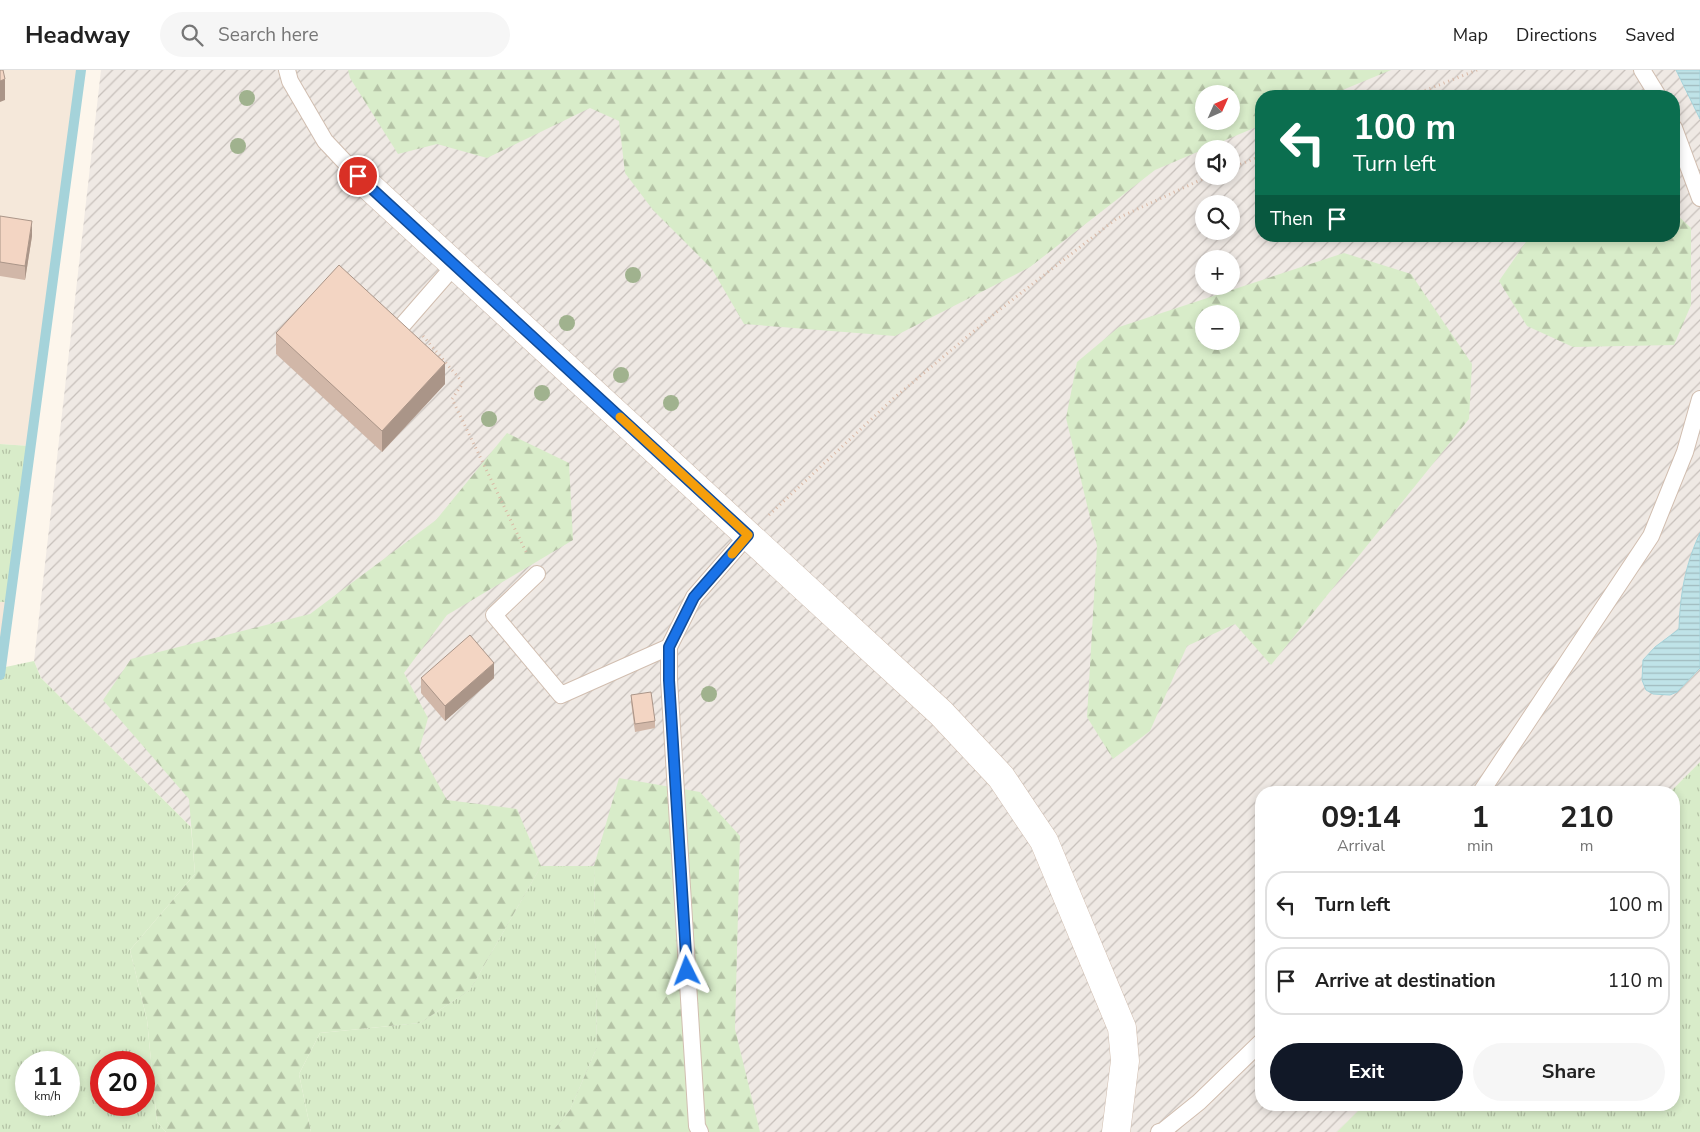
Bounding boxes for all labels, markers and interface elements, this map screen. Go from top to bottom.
search box [160,12,510,57]
text: Headway [25,19,130,51]
icon: search [178,21,206,49]
text: Search here [218,22,319,48]
text: Map [1453,23,1488,47]
text: Directions [1516,23,1597,47]
text: Saved [1625,23,1675,47]
north arrow [1195,85,1240,130]
map controls [1195,85,1240,350]
text: 100 m [1353,104,1456,151]
icon: left [1270,110,1335,175]
button: sound [1195,140,1240,185]
text: Turn left [1353,149,1436,179]
pin [337,155,379,197]
icon: arrive [344,162,372,190]
button: search [1195,195,1240,240]
icon: arrive [1323,205,1351,233]
text: Then [1270,206,1313,232]
button: + [1195,250,1240,295]
button: − [1195,305,1240,350]
text: 09:14 [1321,797,1401,838]
text: 1 [1471,797,1489,838]
text: 210 [1560,797,1614,838]
text: Arrival [1337,835,1385,857]
text: min [1467,835,1493,857]
text: m [1580,835,1594,857]
icon: left [1272,891,1300,919]
text: Turn left [1315,892,1390,918]
text: 100 m [1608,892,1663,918]
position arrow [660,944,712,996]
icon: arrive [1272,967,1300,995]
text: Arrive at destination [1315,968,1496,994]
text: 110 m [1608,968,1663,994]
button: Exit [1270,1043,1463,1101]
button: Share [1473,1043,1665,1101]
speed limit sign: 20 [90,1051,155,1116]
text: 11 [32,1060,63,1094]
text: km/h [34,1088,61,1104]

